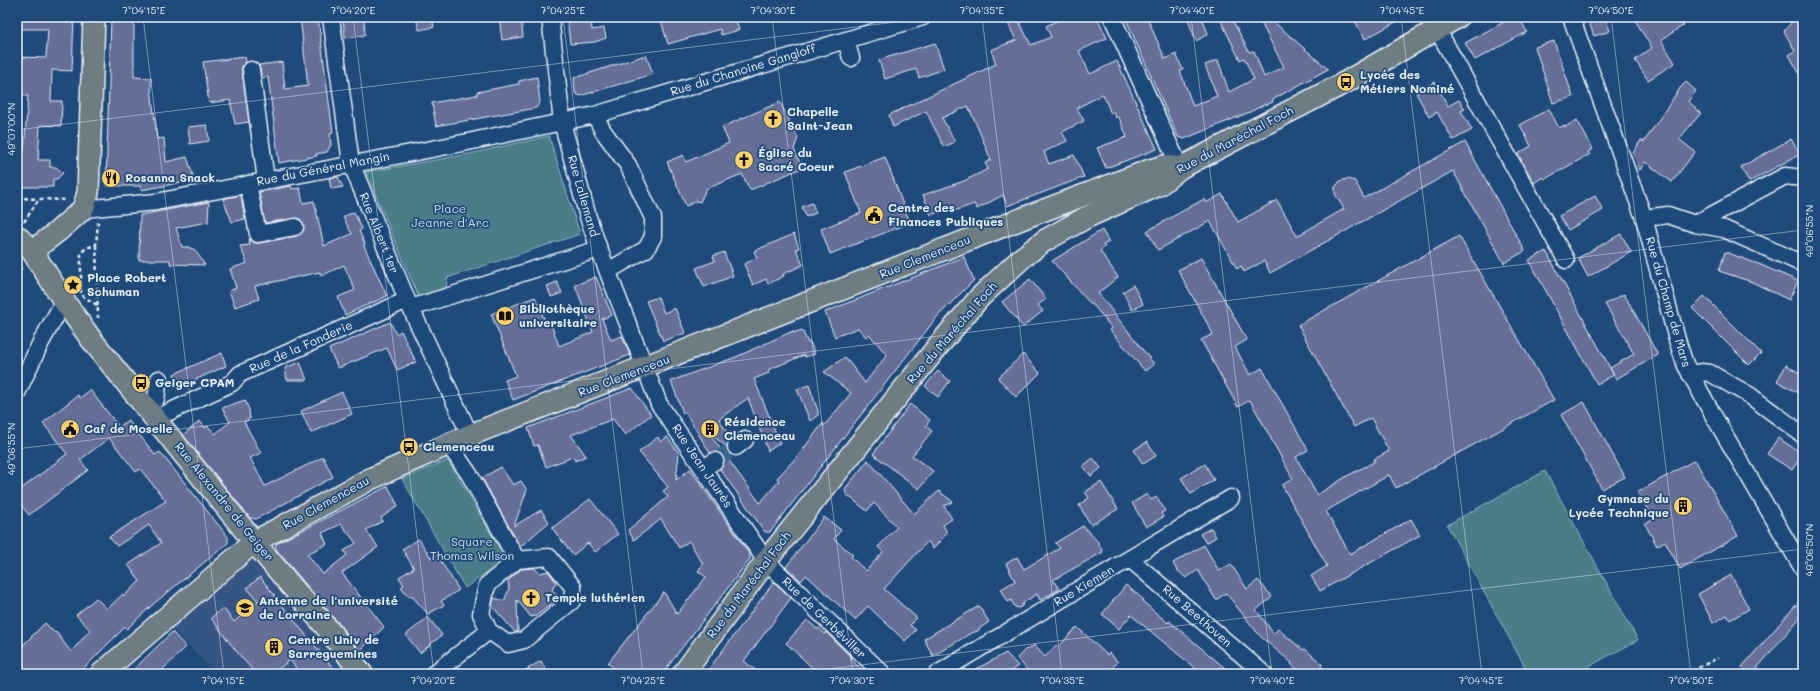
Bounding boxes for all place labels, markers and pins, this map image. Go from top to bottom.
place label: Lycée des Métiers Nominé [1360,66,1454,96]
bus stop icon: Lycée des Métiers Nominé [1335,71,1357,93]
place label: Chapelle Saint-Jean [787,103,853,133]
church icon: Chapelle Saint-Jean [762,108,784,130]
place label: Église du Sacré Coeur [758,144,834,174]
church icon: Église du Sacré Coeur [733,149,755,171]
restaurant icon: Rosanna Snack [100,167,122,189]
place label: Rosanna Snack [125,169,215,185]
place label: Centre des Finances Publiques [888,199,1003,229]
public building icon: Centre des Finances Publiques [863,204,885,226]
place label: Place Robert Schuman [87,269,166,299]
place icon: Place Robert Schuman [62,274,84,296]
place label: Bibliothèque universitaire [519,300,597,330]
library icon: Bibliothèque universitaire [494,305,516,327]
bus stop icon: Geiger CPAM [130,372,152,394]
place label: Geiger CPAM [155,374,235,390]
place label: Résidence Clemenceau [724,413,796,443]
public building icon: Caf de Moselle [59,418,81,440]
building icon: Résidence Clemenceau [699,418,721,440]
place label: Caf de Moselle [84,420,173,436]
bus stop icon: Clemenceau [398,436,420,458]
place label: Clemenceau [423,438,495,454]
place label: Gymnase du Lycée Technique [1569,490,1669,520]
building icon: Gymnase du Lycée Technique [1672,495,1694,517]
church icon: Temple luthérien [520,587,542,609]
place label: Temple luthérien [545,589,645,605]
place label: Antenne de l'université de Lorraine [259,592,398,622]
school or university icon: Antenne de l'université de Lorraine [234,597,256,619]
place label: Centre Univ de Sarreguemines [288,631,379,661]
building icon: Centre Univ de Sarreguemines [263,636,285,658]

